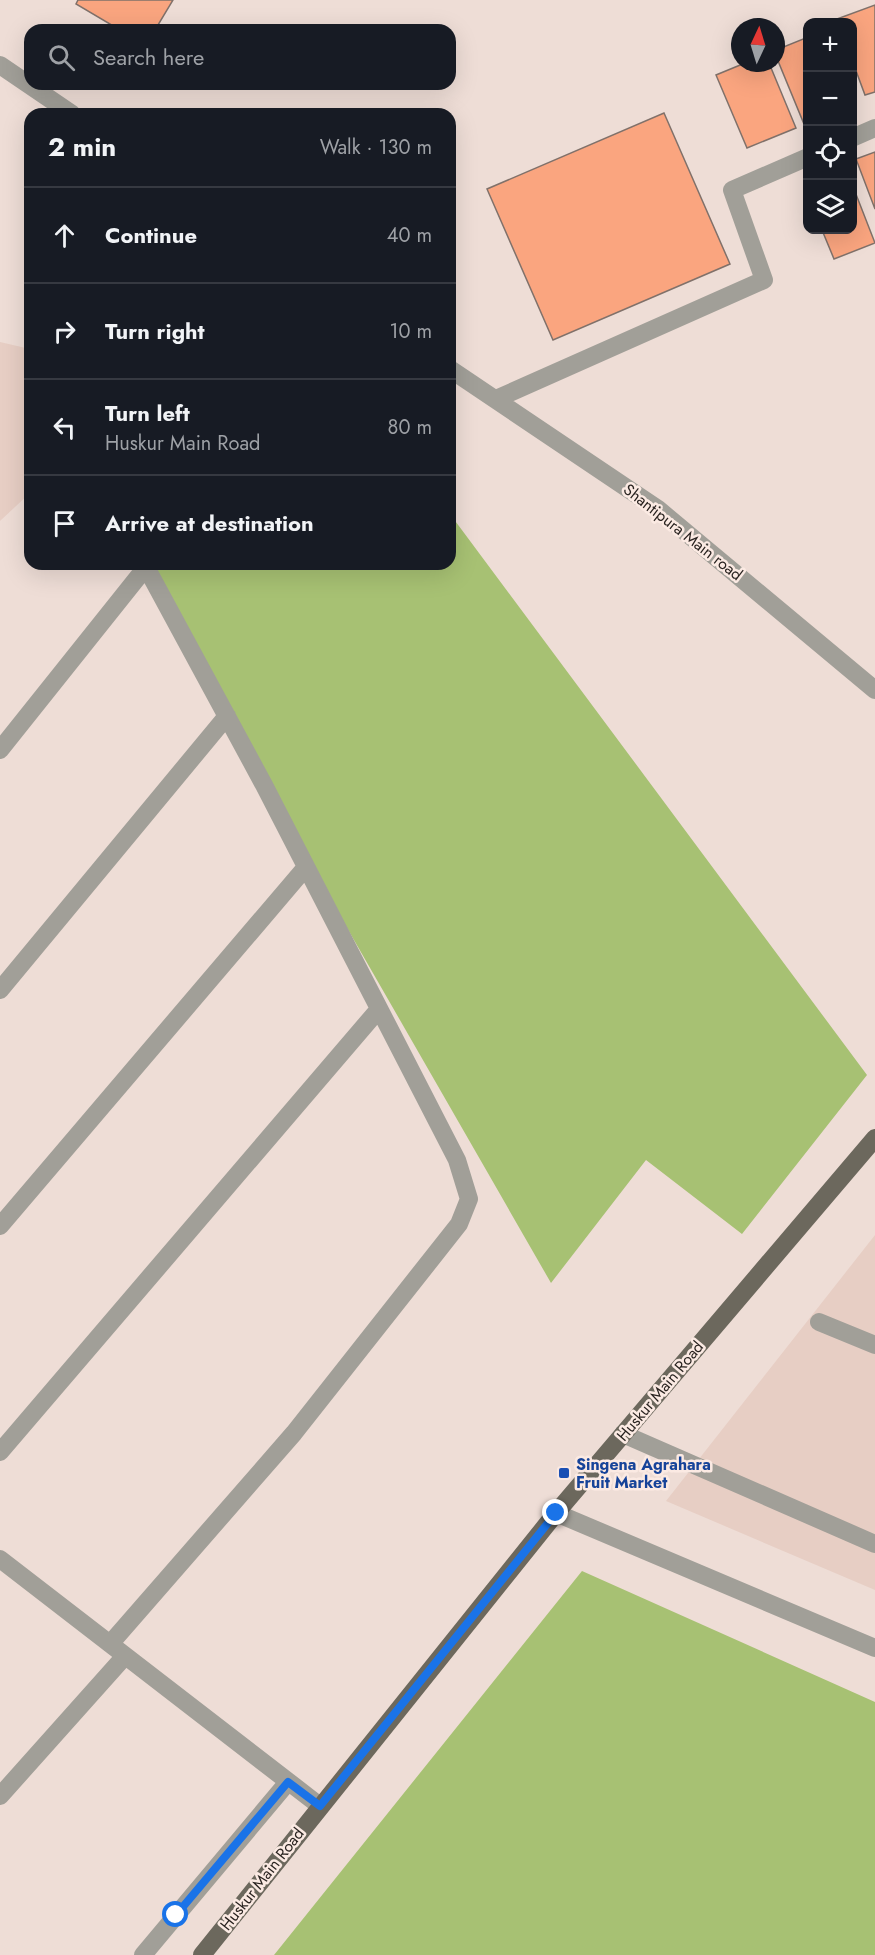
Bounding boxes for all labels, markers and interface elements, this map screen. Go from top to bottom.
north arrow [731,18,785,72]
map controls [803,18,857,234]
button: + [803,18,857,72]
search box [24,24,456,90]
icon: search [45,41,78,74]
text: Search here [93,41,204,73]
button: − [803,72,857,126]
button: locate [803,126,857,180]
text: 2 min [48,128,116,166]
text: Walk · 130 m [320,133,432,162]
button: layers [803,180,857,234]
icon: ahead [48,219,81,252]
text: Continue [105,219,197,251]
text: 40 m [387,221,432,250]
icon: right [48,315,81,348]
text: Turn right [105,315,205,347]
text: 10 m [389,317,432,346]
text: Turn left [105,397,190,429]
icon: left [48,411,81,444]
text: 80 m [387,413,432,442]
text: Huskur Main Road [105,429,260,458]
street label: Shantipura Main road [619,478,747,586]
icon: arrive [48,507,81,540]
text: Arrive at destination [105,507,314,539]
street label: Huskur Main Road [611,1336,709,1446]
place label: Singena Agrahara Fruit Market [576,1453,711,1494]
marker: Singena Agrahara Fruit Market [557,1466,571,1480]
route end [542,1499,568,1525]
street label: Huskur Main Road [215,1823,309,1935]
route start [162,1901,188,1927]

